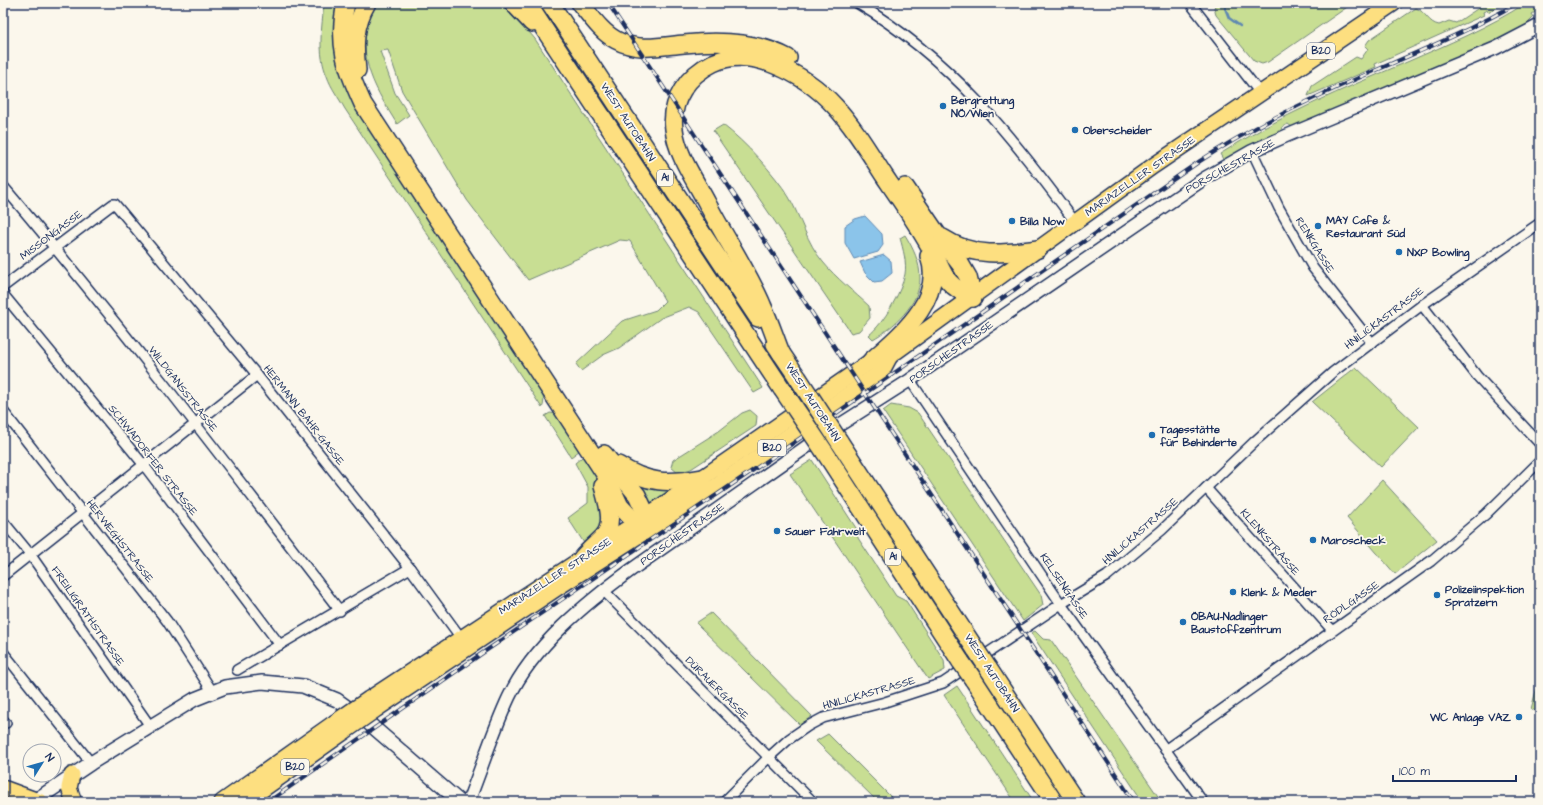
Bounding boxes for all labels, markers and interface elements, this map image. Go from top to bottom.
road number: B20 [1307,43,1335,59]
street label: WEST AUTOBAHN [597,80,659,164]
place label: Bergrettung NÖ/Wien [951,93,1015,121]
marker: Bergrettung NÖ/Wien [938,101,948,111]
place label: Oberscheider [1083,123,1153,138]
marker: Oberscheider [1070,125,1080,135]
street label: MARIAZELLER STRASSE [1082,132,1198,220]
street label: PORSCHESTRASSE [1183,135,1278,197]
road number: A1 [657,170,673,186]
street label: MISSONGASSE [17,206,86,263]
place label: MAY Cafe & Restaurant Süd [1326,213,1406,241]
place label: Billa Now [1020,214,1065,229]
street label: RENKGASSE [1292,214,1338,276]
marker: Billa Now [1007,216,1017,226]
marker: MAY Cafe & Restaurant Süd [1313,221,1323,231]
place label: NXP Bowling [1407,245,1470,262]
marker: NXP Bowling [1394,247,1404,257]
street label: HNILICKASTRASSE [1341,283,1427,353]
street label: PORSCHESTRASSE [906,317,997,387]
street label: WILDGANSSTRASSE [145,343,221,435]
street label: WEST AUTOBAHN [782,360,844,444]
street label: HERMANN BAHR-GASSE [260,362,348,469]
street label: SCHWADORFER STRASSE [105,401,201,519]
place label: Tagesstätte für Behinderte [1159,422,1237,450]
marker: Tagesstätte für Behinderte [1147,430,1157,440]
road number: B20 [758,440,786,456]
street label: HNILICKASTRASSE [1099,494,1181,568]
street label: HERWEGHSTRASSE [83,496,157,586]
street label: PORSCHESTRASSE [637,499,728,569]
street label: KLENKSTRASSE [1237,505,1303,579]
place label: Sauer Fahrwelt [784,524,866,539]
marker: Sauer Fahrwelt [772,526,782,536]
place label: Maroscheck [1321,533,1386,548]
street label: MARIAZELLER STRASSE [496,534,615,618]
marker: Maroscheck [1308,535,1318,545]
road number: A1 [885,549,901,565]
street label: KELSENGASSE [1036,550,1092,622]
street label: FREILIGRATHSTRASSE [48,563,128,669]
street label: RÖDLGASSE [1320,577,1382,627]
place label: Polizeiinspektion Spratzern [1444,582,1524,611]
place label: Klenk & Meder [1241,585,1317,600]
marker: Klenk & Meder [1228,587,1238,597]
marker: Polizeiinspektion Spratzern [1432,590,1442,600]
place label: ÖBAU-Nadlinger Baustoffzentrum [1191,609,1281,637]
marker: ÖBAU-Nadlinger Baustoffzentrum [1178,617,1188,627]
street label: WEST AUTOBAHN [961,631,1023,715]
street label: DÜRAUERGASSE [682,653,752,723]
street label: HNILICKASTRASSE [821,673,917,713]
place label: WC Anlage VAZ [1429,710,1511,727]
marker: WC Anlage VAZ [1514,712,1524,722]
north arrow [22,743,62,783]
text: N [42,750,58,765]
scale bar [1393,757,1516,783]
road number: B20 [281,759,309,775]
text: 100 m [1399,763,1430,780]

